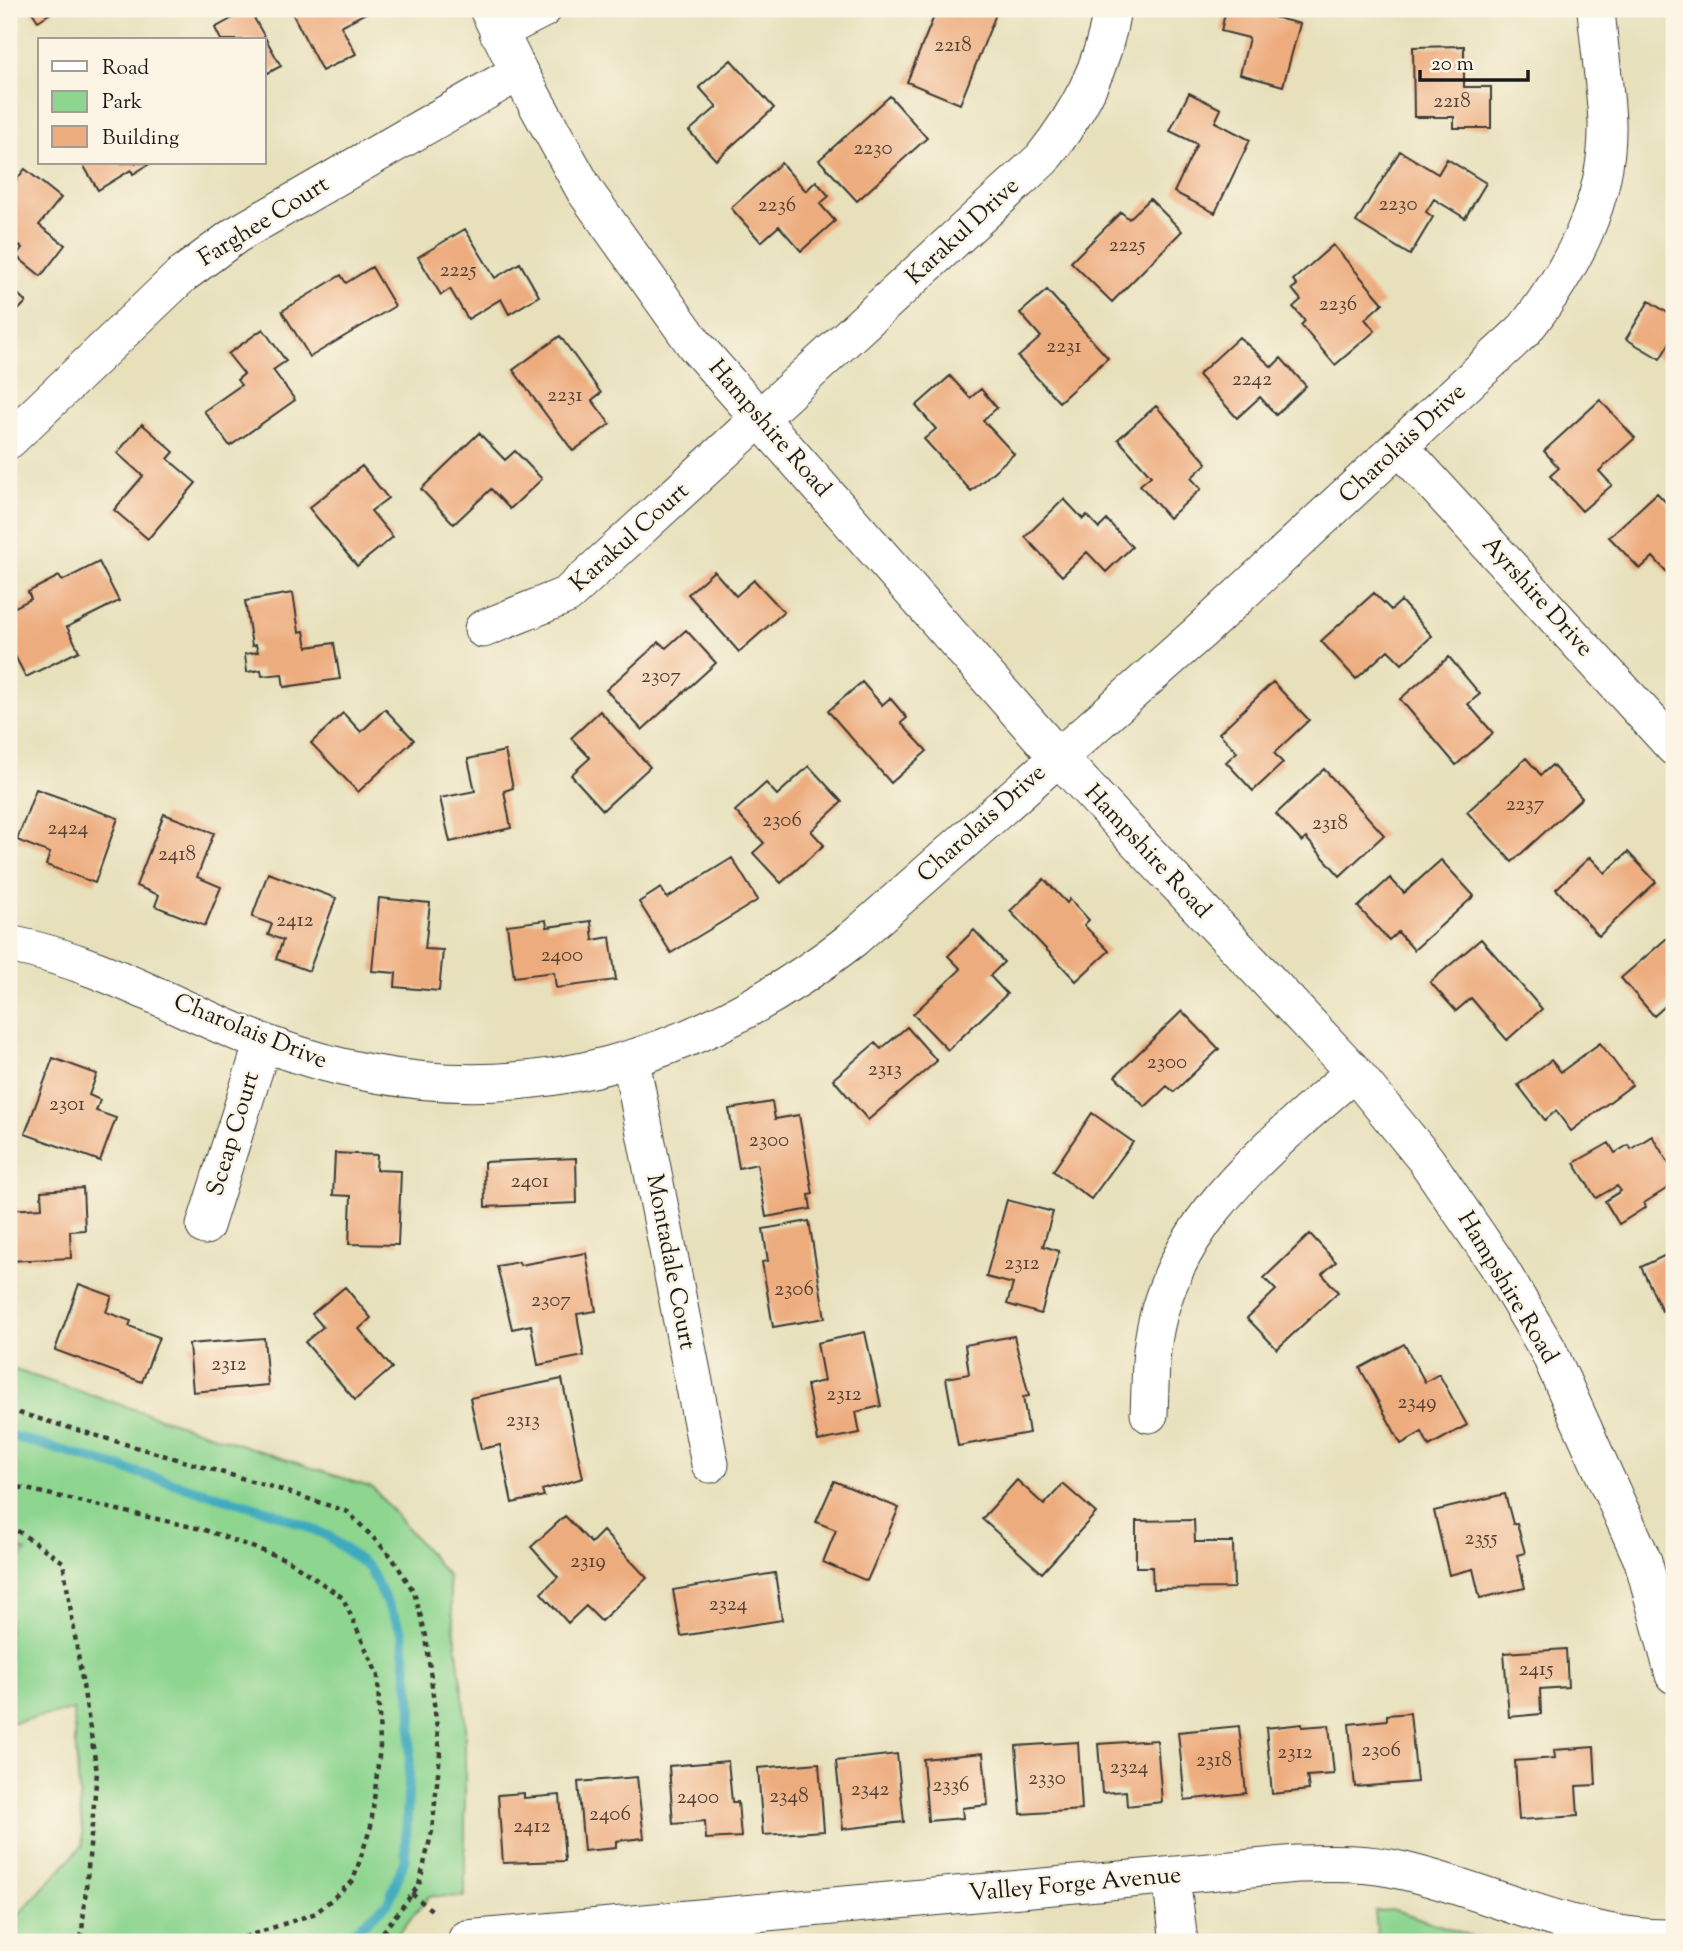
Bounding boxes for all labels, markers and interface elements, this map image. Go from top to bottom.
house number: 2218 [934,31,972,61]
legend [38,38,266,164]
scale bar [1420,38,1529,82]
text: 20 m [1431,50,1474,80]
text: Road [102,54,149,84]
house number: 2218 [1433,87,1471,117]
text: Park [102,88,143,118]
text: Building [102,124,179,154]
house number: 2230 [853,134,893,164]
street label: Farghee Court [192,168,336,276]
street label: Karakul Drive [899,170,1027,294]
house number: 2230 [1378,190,1418,220]
house number: 2236 [758,191,796,221]
house number: 2225 [1109,231,1145,261]
house number: 2225 [440,256,476,286]
house number: 2236 [1319,290,1357,320]
house number: 2231 [1046,332,1082,362]
street label: Hampshire Road [700,353,839,506]
house number: 2242 [1232,365,1272,395]
street label: Charolais Drive [1332,376,1474,512]
house number: 2231 [547,381,583,411]
street label: Karakul Court [563,475,697,601]
street label: Ayrshire Drive [1473,529,1601,665]
house number: 2307 [641,662,681,692]
street label: Charolais Drive [910,757,1054,891]
street label: Hampshire Road [1076,777,1219,927]
house number: 2237 [1506,790,1545,820]
house number: 2306 [762,806,802,836]
house number: 2318 [1312,809,1348,839]
house number: 2424 [48,814,88,844]
house number: 2418 [158,840,196,870]
house number: 2412 [276,906,314,936]
house number: 2400 [541,941,583,971]
street label: Charolais Drive [168,986,332,1078]
house number: 2300 [1147,1048,1187,1078]
house number: 2313 [868,1055,902,1085]
street label: Sceap Court [199,1068,269,1200]
house number: 2301 [49,1090,85,1120]
house number: 2300 [749,1126,789,1156]
house number: 2401 [511,1167,549,1197]
street label: Montadale Court [636,1171,704,1353]
street label: Hampshire Road [1448,1205,1566,1371]
house number: 2312 [1004,1249,1040,1279]
house number: 2306 [774,1275,814,1305]
house number: 2307 [531,1286,571,1316]
house number: 2312 [211,1350,247,1380]
house number: 2312 [826,1380,862,1410]
house number: 2349 [1398,1388,1436,1418]
house number: 2313 [506,1406,540,1436]
house number: 2355 [1465,1524,1497,1554]
house number: 2319 [570,1547,606,1577]
house number: 2324 [709,1590,747,1620]
house number: 2415 [1519,1655,1553,1685]
house number: 2306 [1361,1736,1401,1766]
house number: 2312 [1277,1738,1313,1768]
house number: 2318 [1196,1746,1232,1776]
house number: 2324 [1110,1753,1148,1783]
house number: 2330 [1028,1764,1066,1794]
house number: 2336 [932,1771,970,1801]
house number: 2342 [851,1775,890,1805]
house number: 2348 [769,1782,809,1812]
house number: 2400 [677,1783,719,1813]
house number: 2406 [589,1800,631,1830]
house number: 2412 [513,1812,551,1842]
street label: Valley Forge Avenue [967,1859,1183,1911]

